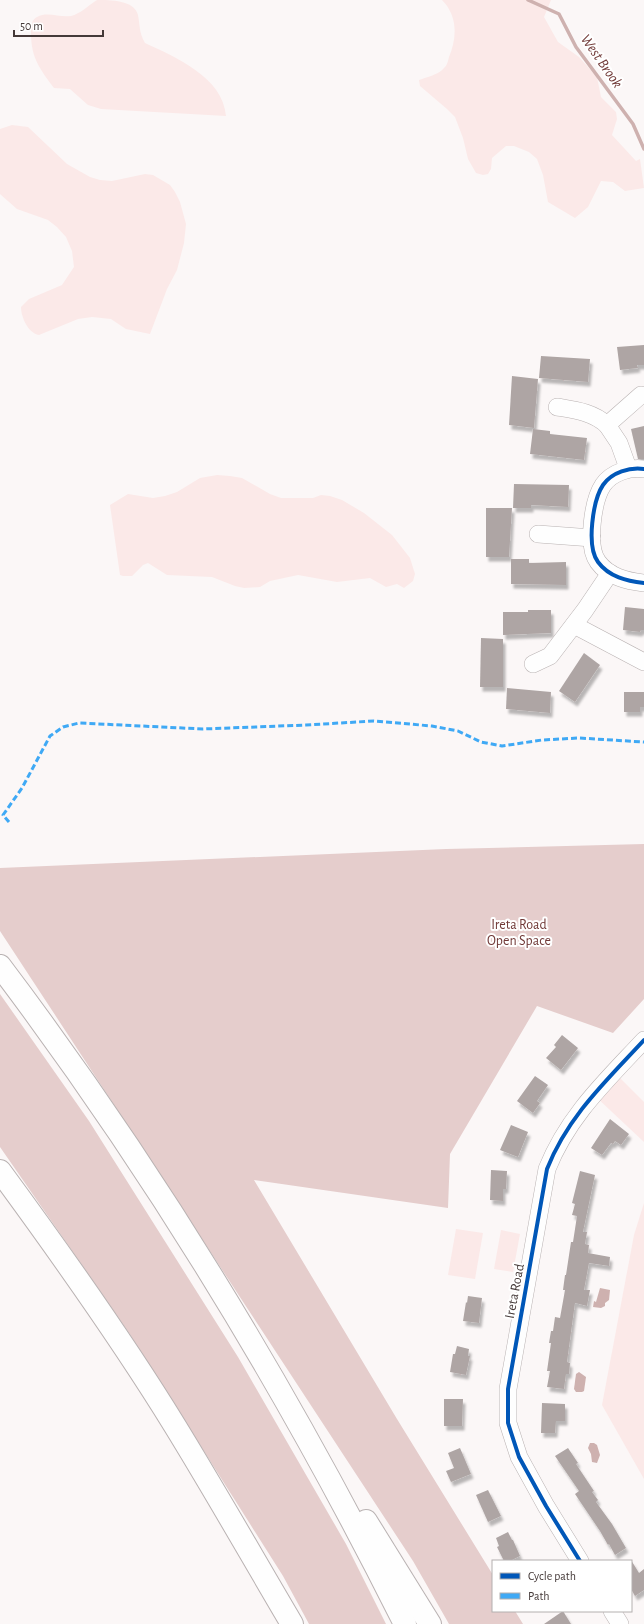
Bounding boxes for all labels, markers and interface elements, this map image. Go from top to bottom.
scale bar [14,12,103,38]
text: 50 m [20,20,43,32]
water label: West Brook [578,32,625,91]
park label: Ireta Road Open Space [487,918,551,948]
street label: Ireta Road [503,1263,527,1320]
legend [492,1560,632,1612]
text: Cycle path [528,1570,576,1583]
text: Path [528,1590,550,1602]

